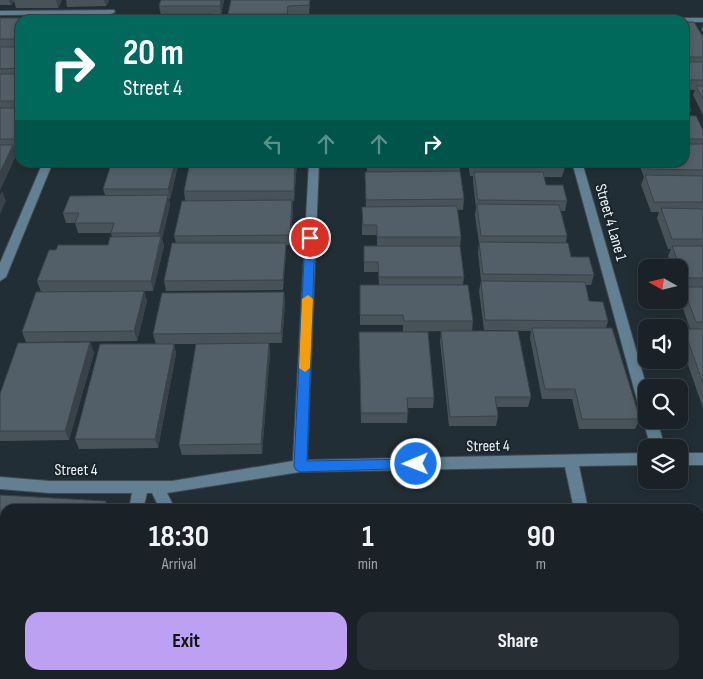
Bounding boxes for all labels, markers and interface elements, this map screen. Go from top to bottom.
text: 20 m [123,32,184,75]
icon: right [40,35,105,100]
text: Street 4 [123,75,182,102]
icon: left [259,130,287,158]
icon: ahead [312,130,340,158]
icon: ahead [365,130,393,158]
icon: right [418,130,446,158]
street label: Street 4 Lane 1 [591,182,631,263]
pin [289,217,331,259]
icon: arrive [296,224,324,252]
north arrow [638,259,688,309]
map controls [638,259,688,489]
button: sound [638,319,688,369]
button: search [638,379,688,429]
position arrow [389,437,441,489]
street label: Street 4 [466,437,510,456]
button: layers [638,439,688,489]
street label: Street 4 [55,461,98,480]
text: 18:30 [149,519,209,555]
text: 1 [362,519,374,555]
text: 90 [527,519,555,555]
text: Arrival [162,555,196,574]
text: min [358,555,378,574]
text: m [536,555,546,574]
button: Exit [25,612,347,670]
button: Share [357,612,679,670]

